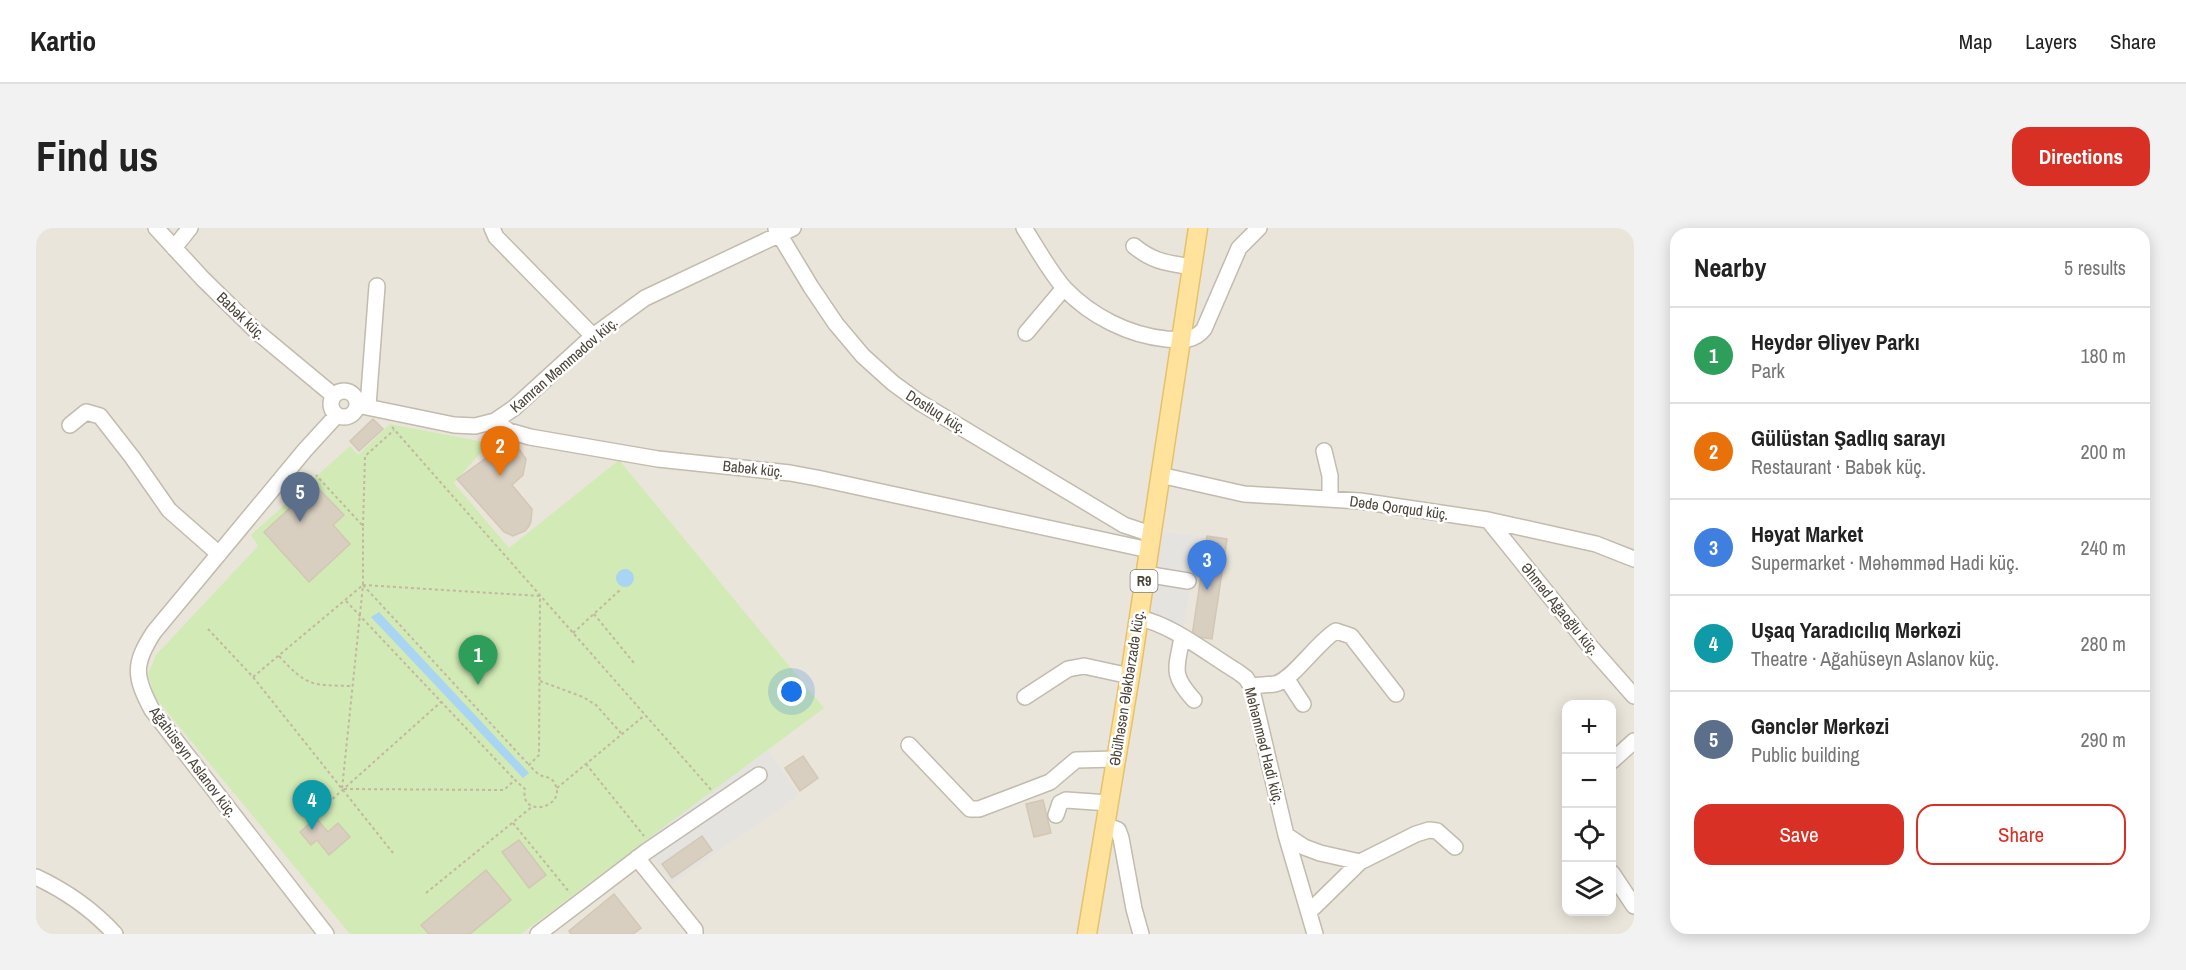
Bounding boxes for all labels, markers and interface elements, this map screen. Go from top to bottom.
text: Kartio [30,22,96,60]
text: Map [1959,27,1992,56]
text: Layers [2025,27,2077,56]
text: Share [2110,27,2156,56]
button: Directions [2012,127,2150,186]
text: Find us [36,128,158,184]
text: Nearby [1694,250,1766,285]
text: 5 results [2064,254,2126,281]
street label: Babək küç. [212,287,271,344]
street label: Kamran Məmmədov küç. [505,312,622,417]
text: Heydər Əliyev Parkı [1751,327,1920,357]
text: 1 [1709,342,1718,369]
text: 180 m [2080,342,2126,369]
text: Park [1751,357,1785,384]
street label: Dostluq küç. [902,385,971,438]
text: Gülüstan Şadlıq sarayı [1751,423,1946,453]
pin: 2 [480,426,520,476]
text: 2 [1709,438,1718,465]
text: 200 m [2080,438,2126,465]
text: Restaurant · Babək küç. [1751,453,1926,480]
street label: Babək küç. [722,455,784,482]
pin: 5 [280,472,320,522]
street label: Dədə Qorqud küç. [1348,490,1450,525]
text: Həyat Market [1751,519,1863,549]
text: 3 [1709,534,1718,561]
text: 240 m [2080,534,2126,561]
pin: 3 [1188,540,1226,590]
text: Supermarket · Məhəmməd Hadi küç. [1751,549,2019,576]
street label: Əhməd Ağaoğlu küç. [1516,558,1604,659]
road number: R9 [1130,570,1158,592]
street label: Əbülhəsən Ələkbərzadə küç. [1104,608,1149,767]
text: Uşaq Yaradıcılıq Mərkəzi [1751,615,1961,645]
text: 4 [1709,630,1718,657]
text: 280 m [2080,630,2126,657]
pin: 1 [458,636,498,685]
text: Theatre · Ağahüseyn Aslanov küç. [1751,645,1999,672]
your location [777,677,806,706]
street label: Məhəmməd Hadi küç. [1240,685,1289,807]
map controls [1562,700,1616,916]
button: + [1562,700,1616,754]
street label: Ağahüseyn Aslanov küç. [144,701,242,822]
text: Gənclər Mərkəzi [1751,711,1889,741]
text: 5 [1709,726,1718,753]
text: 290 m [2080,726,2126,753]
text: Public building [1751,741,1860,768]
button: − [1562,754,1616,808]
pin: 4 [292,780,332,830]
button: Save [1694,804,1904,865]
button: Share [1916,804,2126,865]
button: locate [1562,808,1616,862]
button: layers [1562,862,1616,916]

